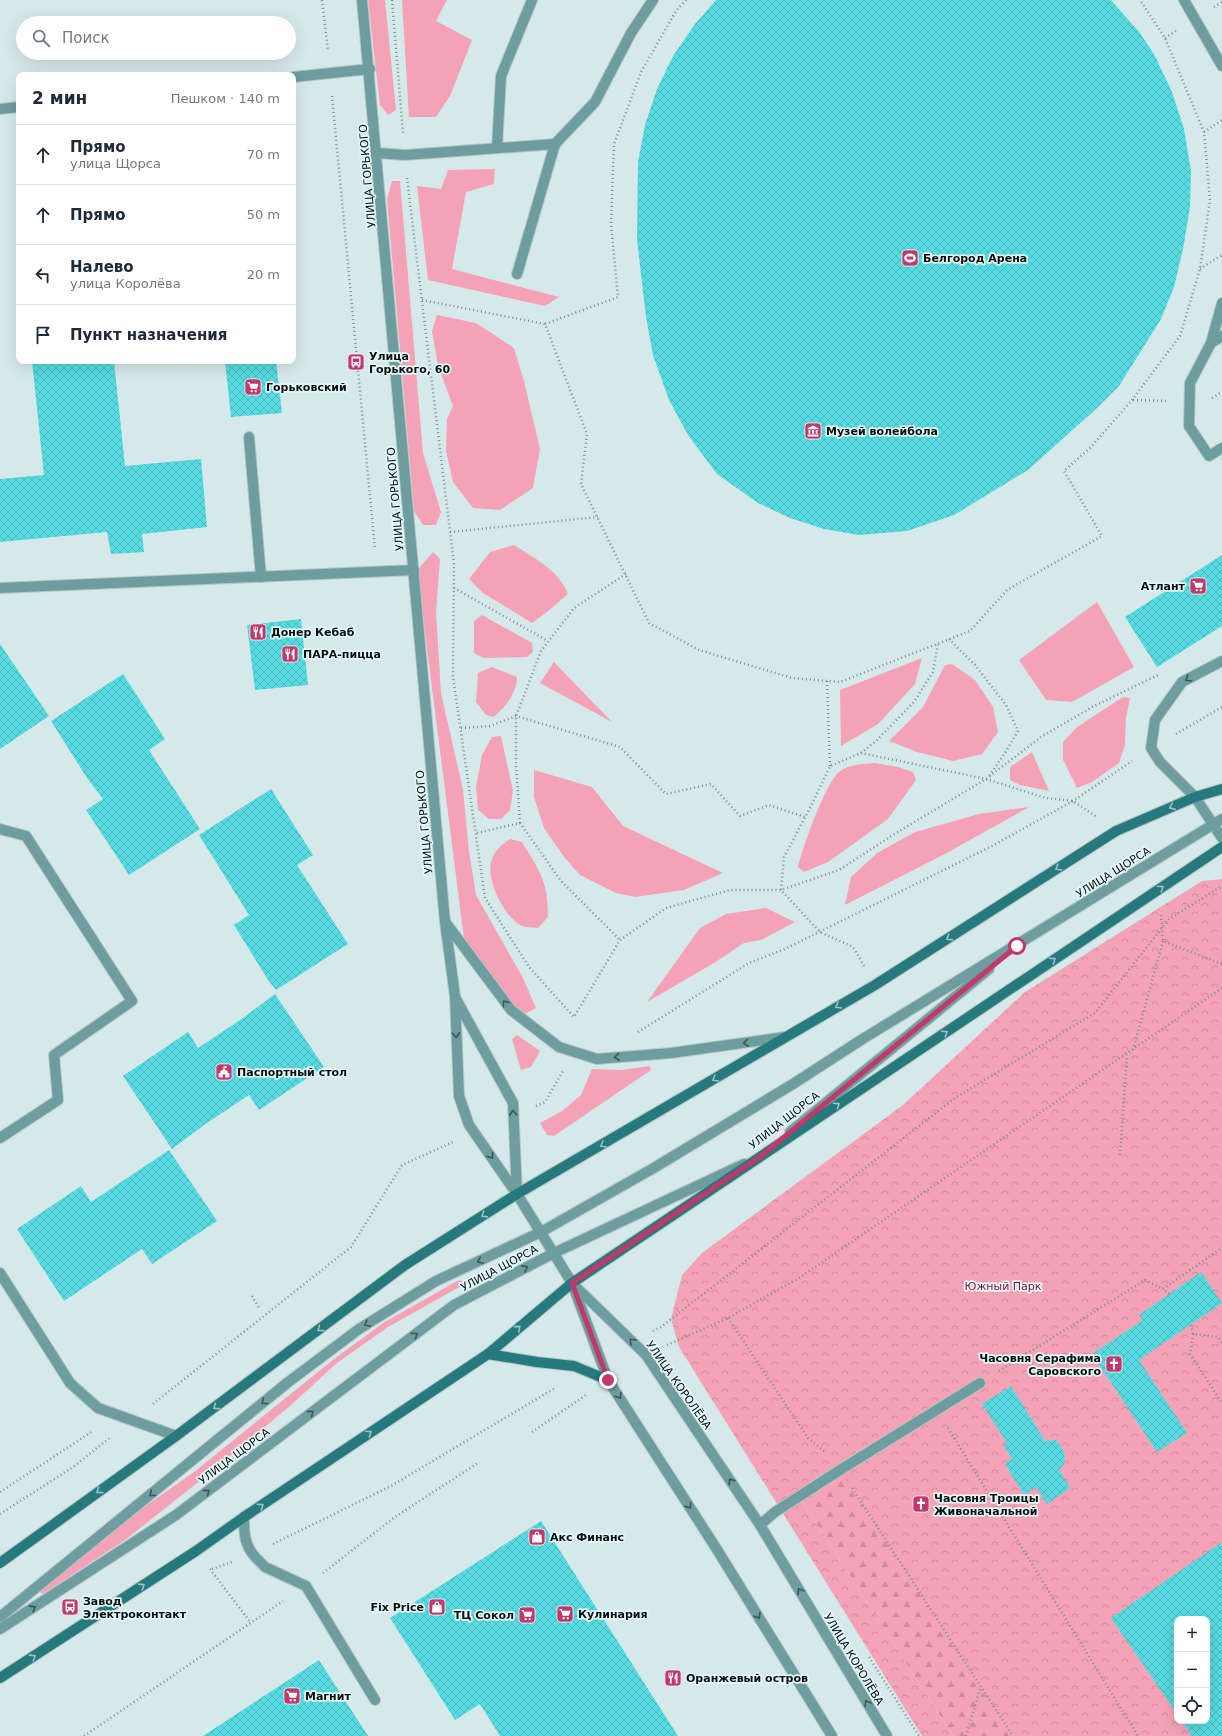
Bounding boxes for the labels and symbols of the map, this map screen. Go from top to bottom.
street label: УЛИЦА ГОРЬКОГО [356,123,379,228]
sports icon: Белгород Арена [900,248,920,268]
place label: Белгород Арена [923,252,1027,265]
place label: Улица Горького, 60 [369,350,450,376]
bus stop icon: Улица Горького, 60 [346,352,366,372]
supermarket icon: Горьковский [243,377,263,397]
place label: Горьковский [266,381,347,394]
museum icon: Музей волейбола [803,421,823,441]
place label: Музей волейбола [826,425,938,438]
street label: УЛИЦА ГОРЬКОГО [384,446,407,551]
supermarket icon: Атлант [1188,576,1208,596]
place label: Атлант [1141,580,1186,593]
restaurant icon: Донер Кебаб [248,622,268,642]
place label: Донер Кебаб [271,626,355,639]
restaurant icon: ПАРА-пицца [280,644,300,664]
place label: ПАРА-пицца [303,648,381,661]
one-way arrow [1185,675,1192,682]
street label: УЛИЦА ГОРЬКОГО [413,769,436,874]
one-way arrow [1169,802,1176,810]
street label: УЛИЦА ЩОРСА [1074,844,1153,901]
one-way arrow [1055,863,1062,871]
one-way arrow [1157,885,1164,893]
one-way arrow [946,933,953,940]
route start [1008,937,1026,955]
one-way arrow [1049,957,1056,965]
one-way arrow [503,1000,510,1007]
one-way arrow [835,1002,842,1009]
one-way arrow [941,1030,948,1038]
one-way arrow [452,1032,461,1038]
one-way arrow [743,1038,749,1047]
one-way arrow [614,1053,620,1062]
public building icon: Паспортный стол [214,1062,234,1082]
place label: Паспортный стол [237,1066,347,1079]
one-way arrow [712,1074,719,1081]
street label: УЛИЦА ЩОРСА [747,1089,822,1152]
one-way arrow [833,1102,840,1110]
one-way arrow [509,1110,518,1116]
one-way arrow [600,1141,607,1148]
one-way arrow [486,1152,494,1159]
one-way arrow [482,1210,489,1217]
street label: УЛИЦА ЩОРСА [459,1242,540,1294]
one-way arrow [477,1256,485,1264]
one-way arrow [521,1265,529,1272]
park label: Южный Парк [965,1280,1042,1293]
one-way arrow [364,1319,371,1326]
one-way arrow [317,1324,324,1332]
one-way arrow [513,1326,520,1333]
one-way arrow [410,1333,417,1340]
one-way arrow [629,1338,637,1346]
street label: УЛИЦА КОРОЛЁВА [643,1339,714,1432]
place label: Часовня Серафима Саровского [979,1352,1101,1378]
church icon: Часовня Серафима Саровского [1104,1354,1124,1374]
route end [599,1371,617,1389]
one-way arrow [614,1392,621,1399]
one-way arrow [261,1398,268,1405]
one-way arrow [213,1402,220,1409]
one-way arrow [306,1411,313,1418]
street label: УЛИЦА ЩОРСА [196,1425,273,1487]
one-way arrow [365,1430,372,1438]
one-way arrow [728,1478,736,1485]
one-way arrow [97,1486,104,1493]
one-way arrow [150,1489,157,1496]
one-way arrow [203,1489,210,1496]
place label: Часовня Троицы Живоначальной [934,1492,1039,1518]
church icon: Часовня Троицы Живоначальной [911,1494,931,1514]
one-way arrow [684,1502,692,1509]
one-way arrow [257,1503,264,1511]
shop icon: Акс Финанс [527,1527,547,1547]
place label: Акс Финанс [550,1531,624,1544]
one-way arrow [138,1583,145,1591]
one-way arrow [797,1588,804,1595]
place label: Завод Электроконтакт [83,1595,187,1621]
bus stop icon: Завод Электроконтакт [60,1597,80,1617]
shop icon: Fix Price [427,1597,447,1617]
place label: Fix Price [371,1601,424,1614]
supermarket icon: Кулинария [555,1604,575,1624]
one-way arrow [29,1605,36,1613]
supermarket icon: ТЦ Сокол [517,1605,537,1625]
place label: Кулинария [578,1608,648,1621]
place label: ТЦ Сокол [454,1609,514,1622]
street label: УЛИЦА КОРОЛЁВА [821,1611,886,1708]
one-way arrow [753,1612,760,1619]
one-way arrow [29,1654,36,1662]
restaurant icon: Оранжевый остров [663,1668,683,1688]
place label: Оранжевый остров [686,1672,808,1685]
supermarket icon: Магнит [282,1686,302,1706]
place label: Магнит [305,1690,351,1703]
one-way arrow [864,1700,871,1707]

